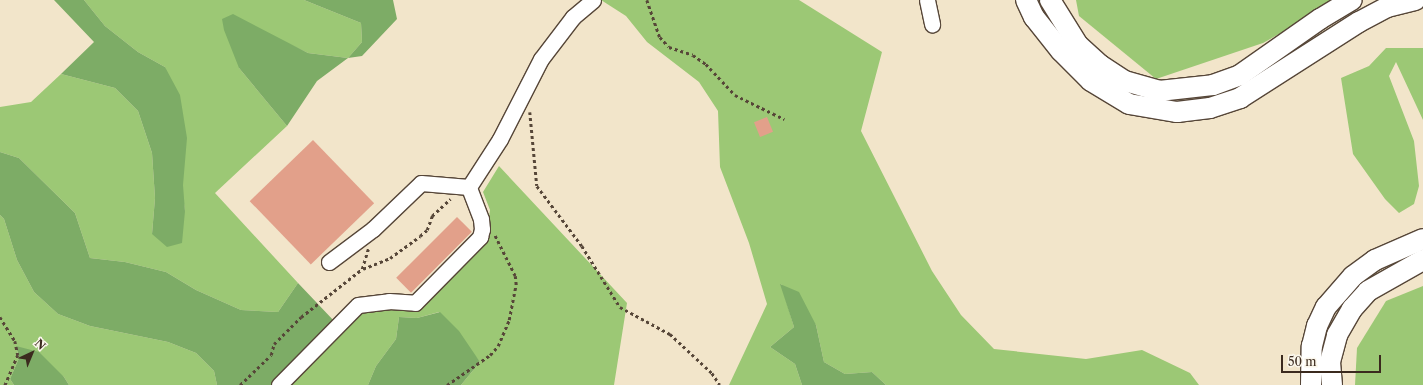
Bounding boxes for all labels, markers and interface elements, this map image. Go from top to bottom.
north arrow [12,333,52,373]
text: N [32,336,49,353]
scale bar [1283,347,1383,373]
text: 50 m [1288,354,1317,369]

